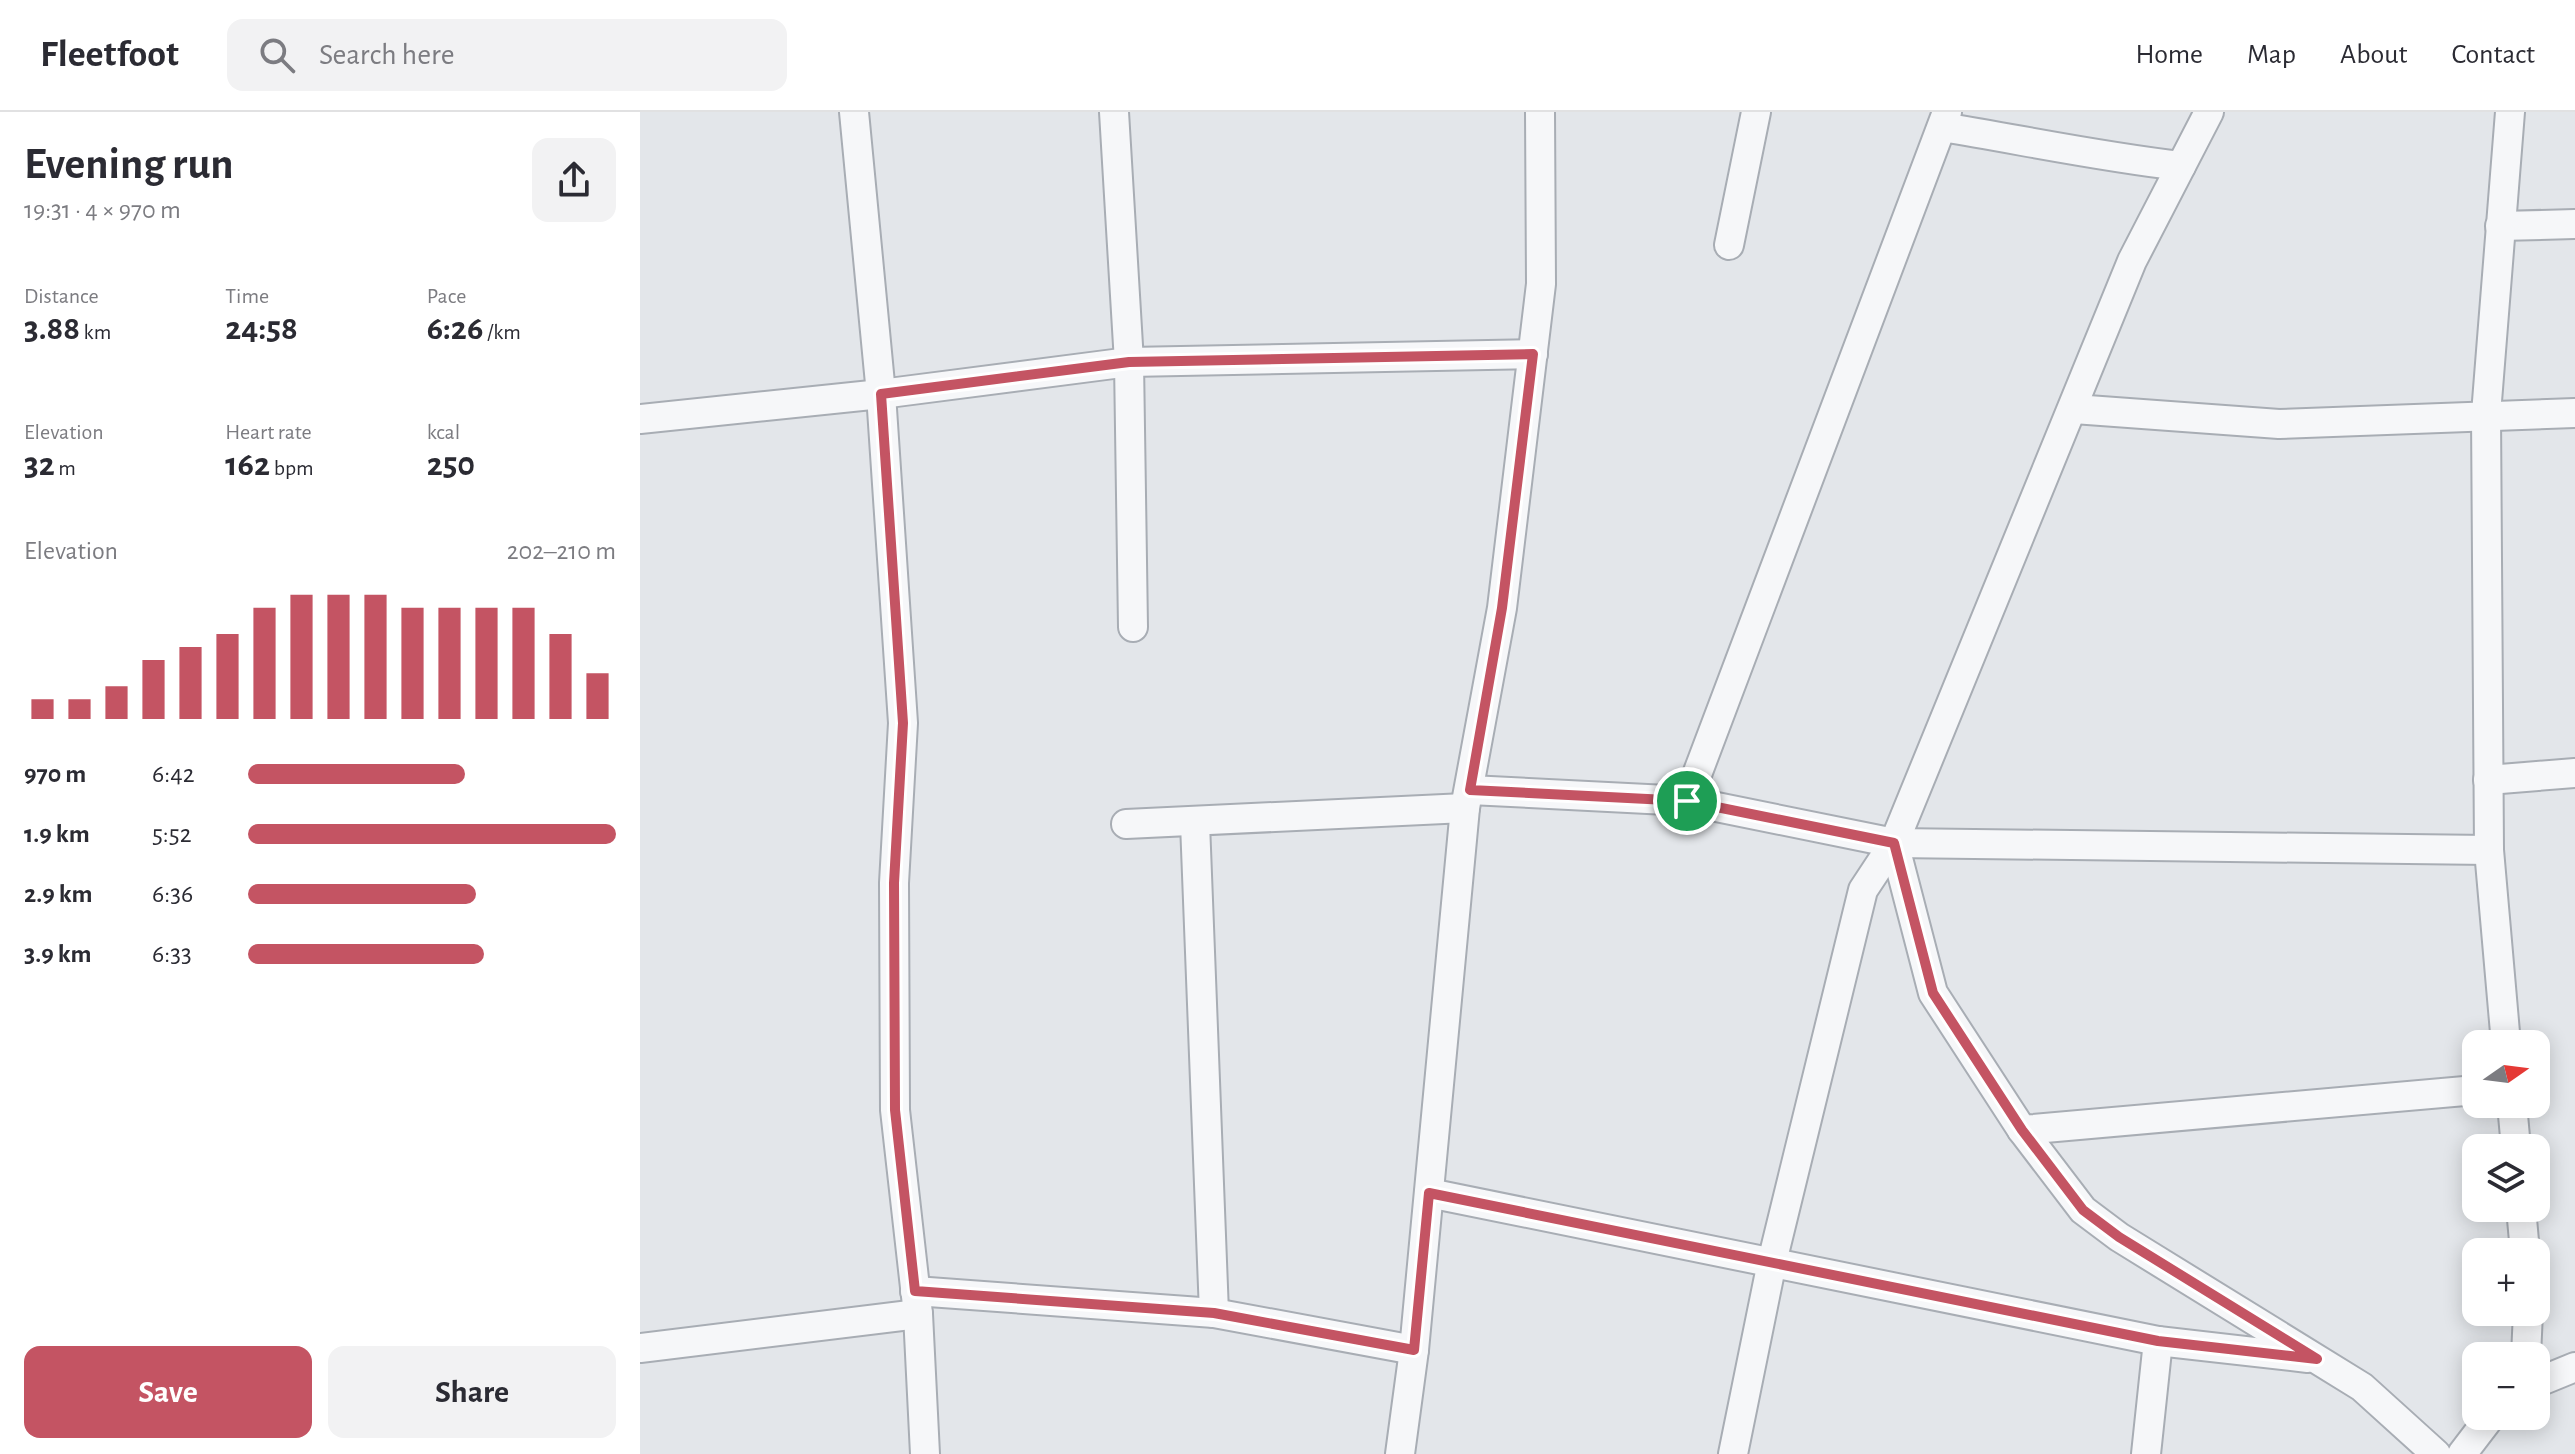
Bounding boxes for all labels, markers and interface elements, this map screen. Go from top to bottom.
search box [227,19,787,91]
icon: search [255,33,299,77]
text: Fleetfoot [40,36,179,74]
text: Search here [319,40,455,70]
text: Home [2136,41,2203,69]
text: Map [2247,41,2296,69]
text: About [2340,41,2408,69]
text: Contact [2452,41,2535,69]
button: share [532,138,616,222]
text: Evening run [24,143,233,187]
text: 19:31 · 4 × 970 m [24,197,181,223]
text: Distance [24,285,99,307]
text: Time [225,285,269,307]
text: Pace [427,285,466,307]
text: 3.88 [24,312,80,346]
text: 24:58 [225,312,298,346]
text: 6:26 [427,312,483,346]
text: km [80,321,111,343]
text: /km [483,321,521,343]
text: Elevation [24,421,104,443]
text: Heart rate [225,421,312,443]
text: kcal [427,421,460,443]
text: 32 [24,448,55,482]
text: 162 [225,448,270,482]
text: 250 [427,448,475,482]
text: m [55,457,76,479]
text: bpm [270,457,314,479]
text: Elevation [24,538,118,564]
text: 202–210 m [507,538,616,564]
text: 970 m [24,761,86,787]
text: 6:42 [152,761,195,787]
pin [1653,767,1721,835]
icon: arrive [1665,779,1709,823]
text: 1.9 km [24,821,90,847]
text: 5:52 [152,821,192,847]
text: 2.9 km [24,881,93,907]
text: 6:36 [152,881,193,907]
text: 3.9 km [24,941,92,967]
text: 6:33 [152,941,192,967]
north arrow [2462,1030,2550,1118]
map controls [2462,1030,2550,1430]
button: layers [2462,1134,2550,1222]
button: + [2462,1238,2550,1326]
button: − [2462,1342,2550,1430]
button: Save [24,1346,312,1438]
button: Share [328,1346,616,1438]

